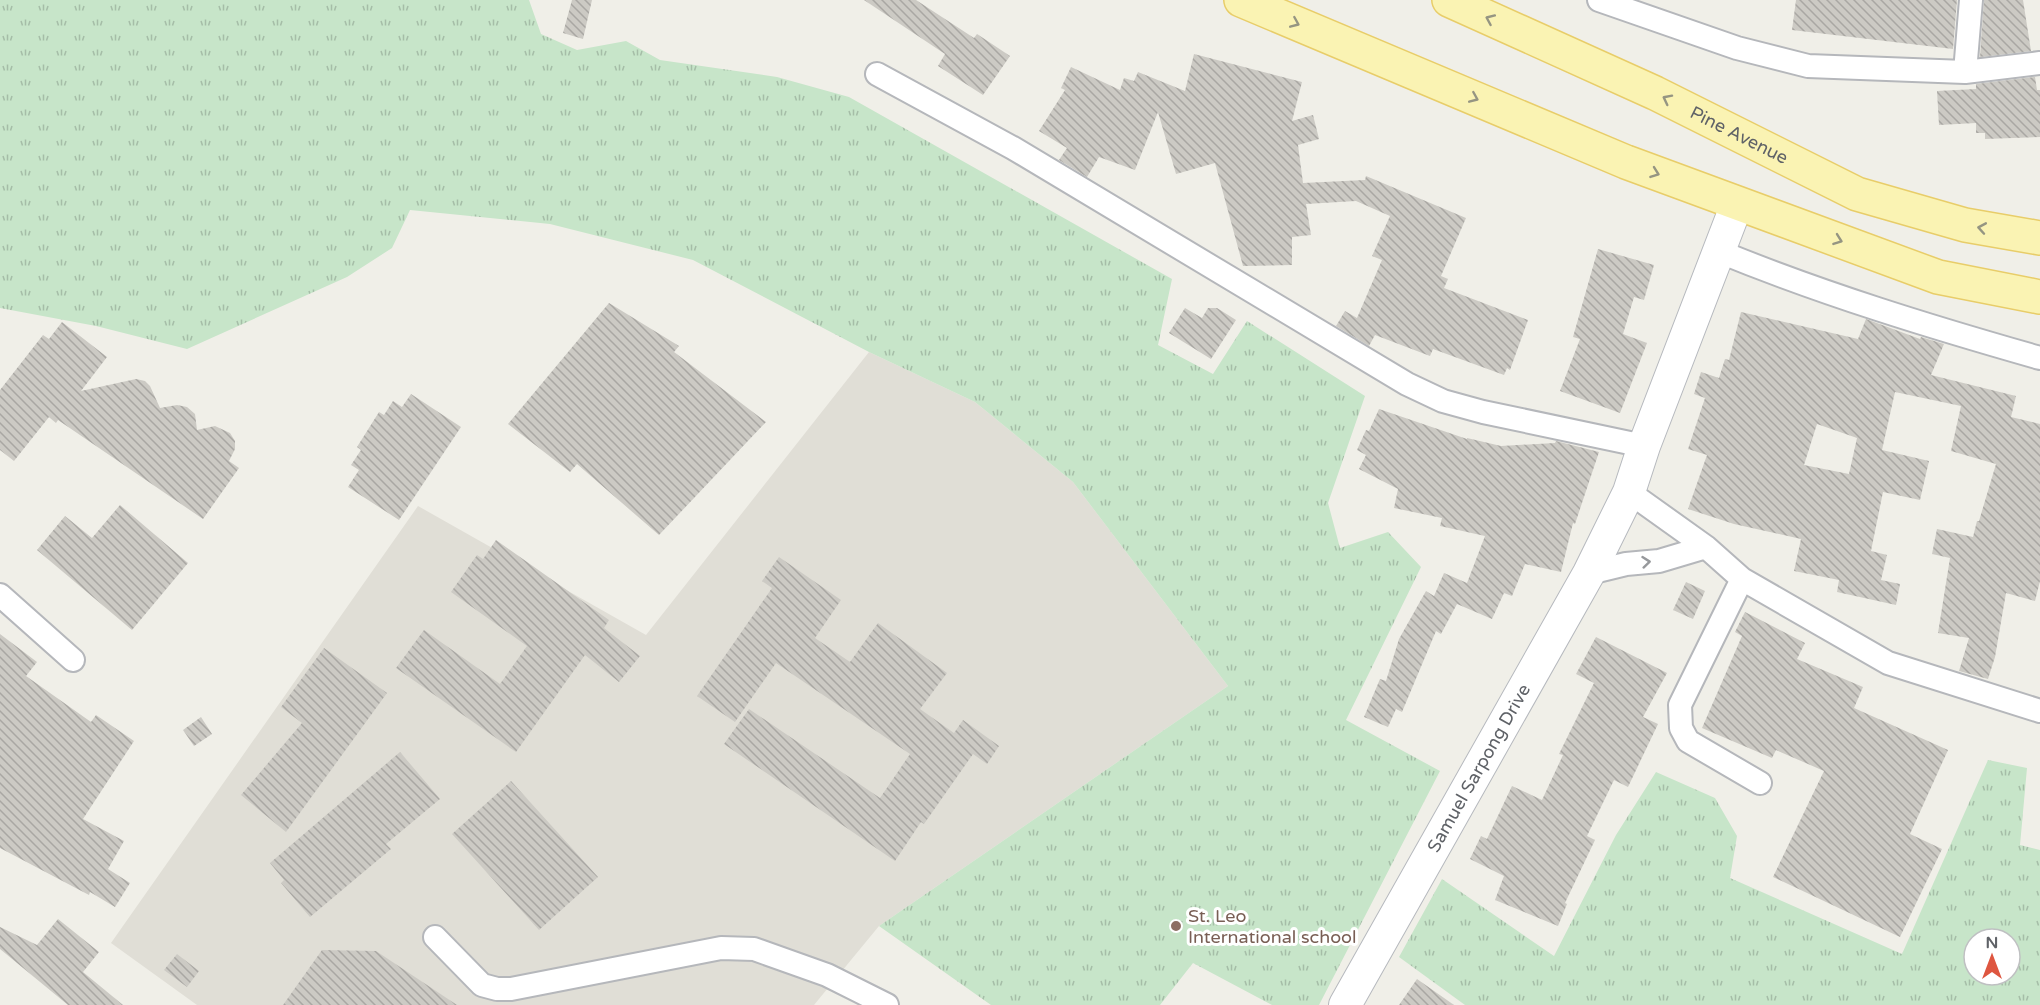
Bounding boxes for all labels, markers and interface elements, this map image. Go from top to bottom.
one-way arrow [1485,14,1496,26]
one-way arrow [1288,16,1299,28]
one-way arrow [1468,91,1479,103]
one-way arrow [1663,95,1674,107]
street label: Pine Avenue [1686,101,1792,169]
one-way arrow [1648,166,1659,178]
one-way arrow [1978,222,1988,235]
one-way arrow [1831,233,1842,245]
one-way arrow [1642,556,1651,569]
street label: Samuel Sarpong Drive [1423,680,1535,856]
place label: St. Leo International school [1188,905,1357,948]
marker: St. Leo International school [1169,919,1183,933]
north arrow [1962,927,2022,987]
text: N [1986,933,1998,953]

